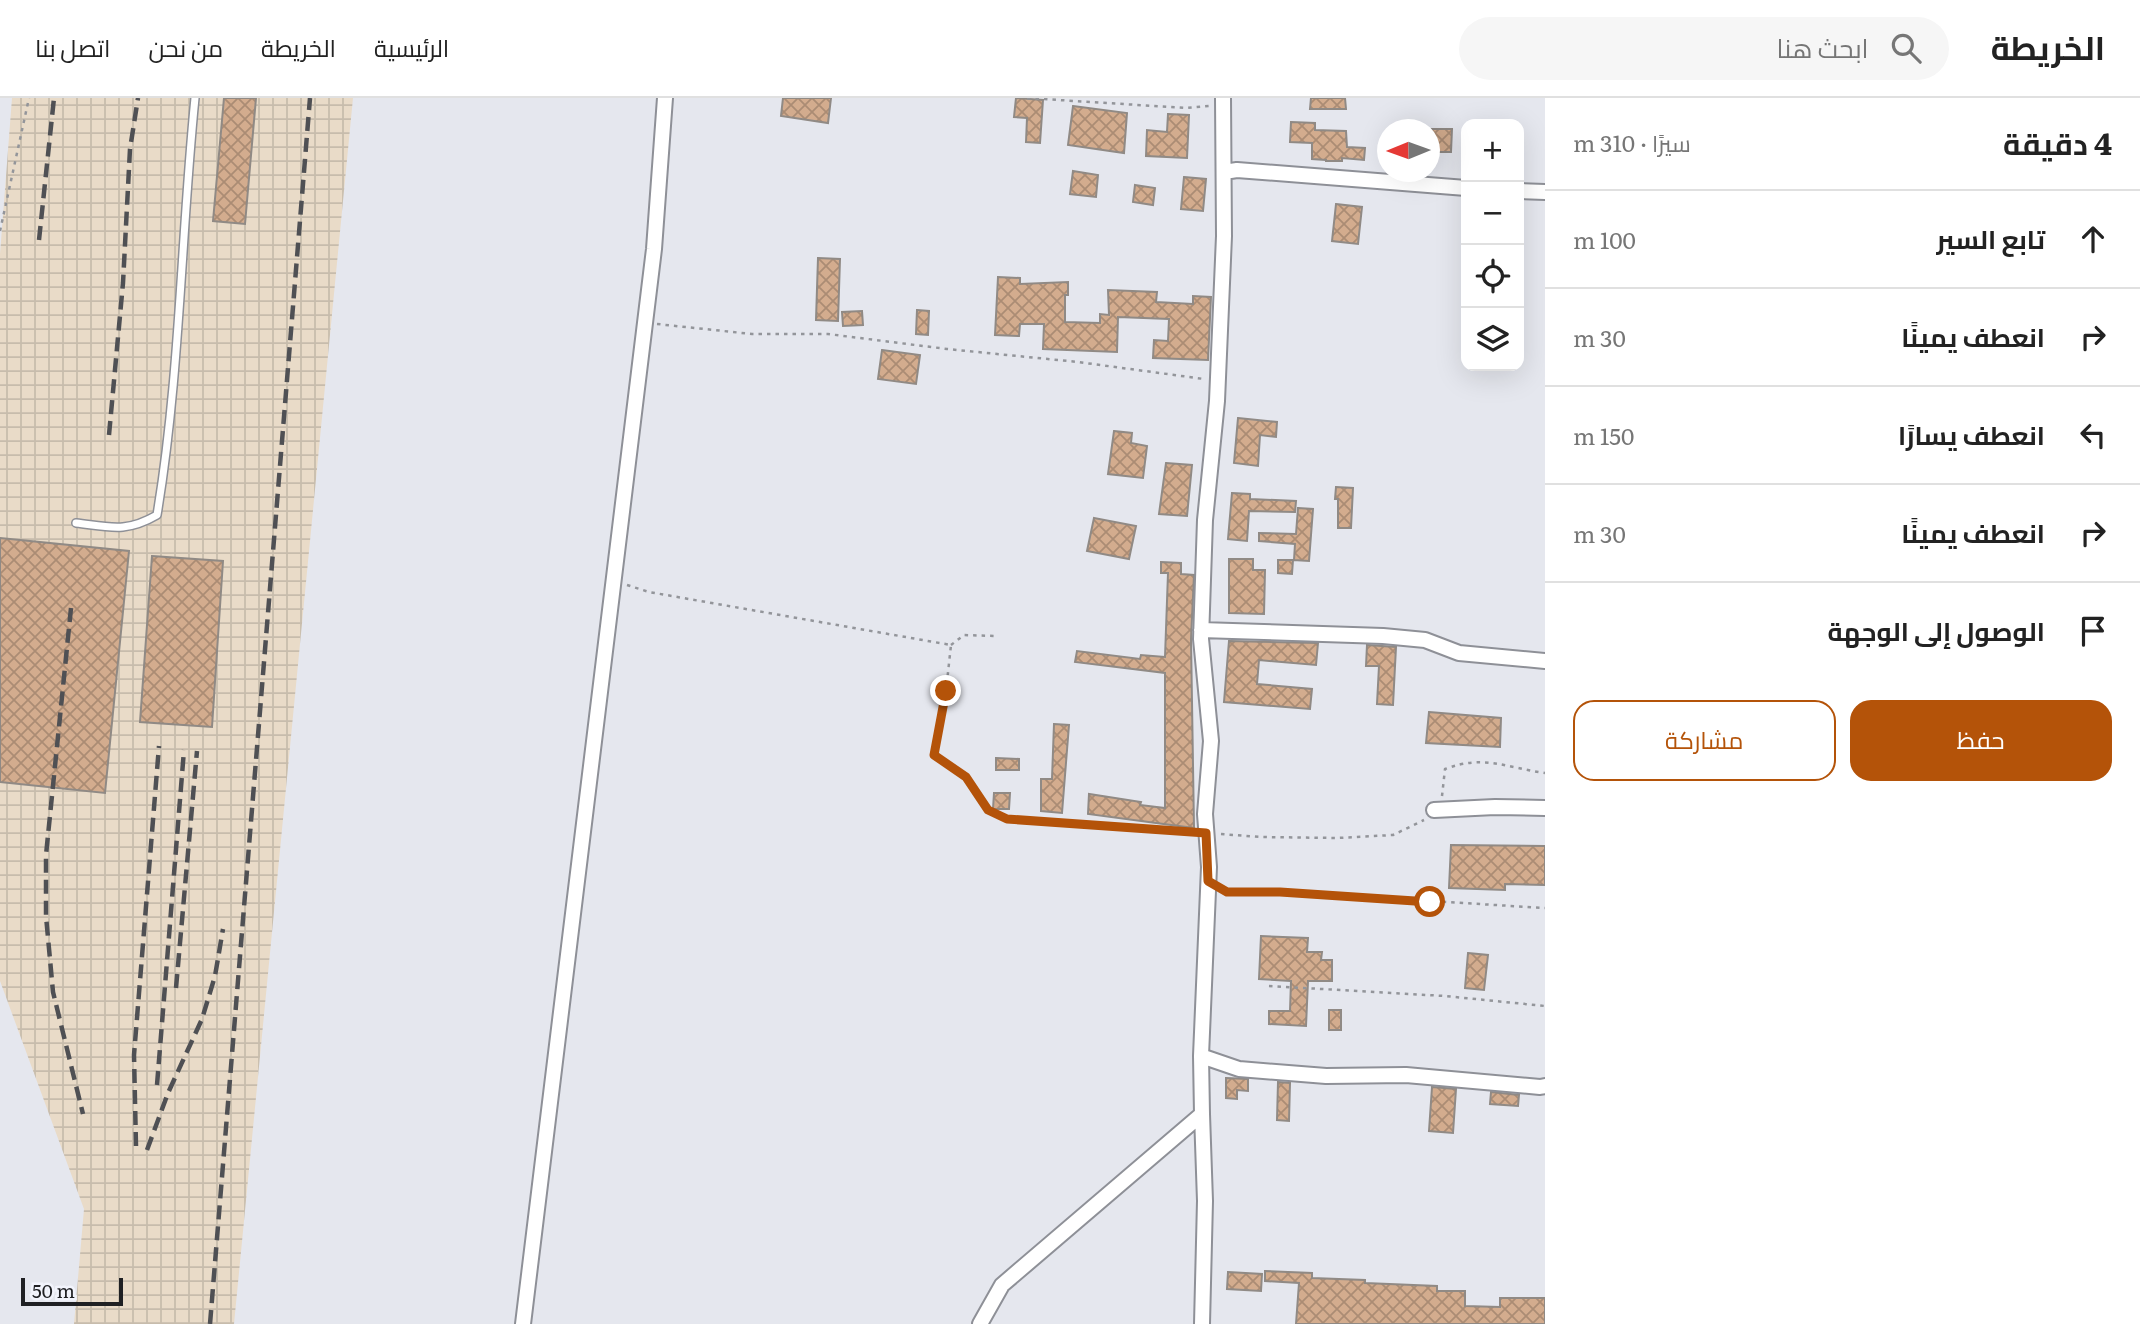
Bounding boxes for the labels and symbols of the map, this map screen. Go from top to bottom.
north arrow [1377,119,1440,182]
route end [930,675,961,706]
route start [1414,886,1445,917]
scale bar [21,1275,122,1307]

